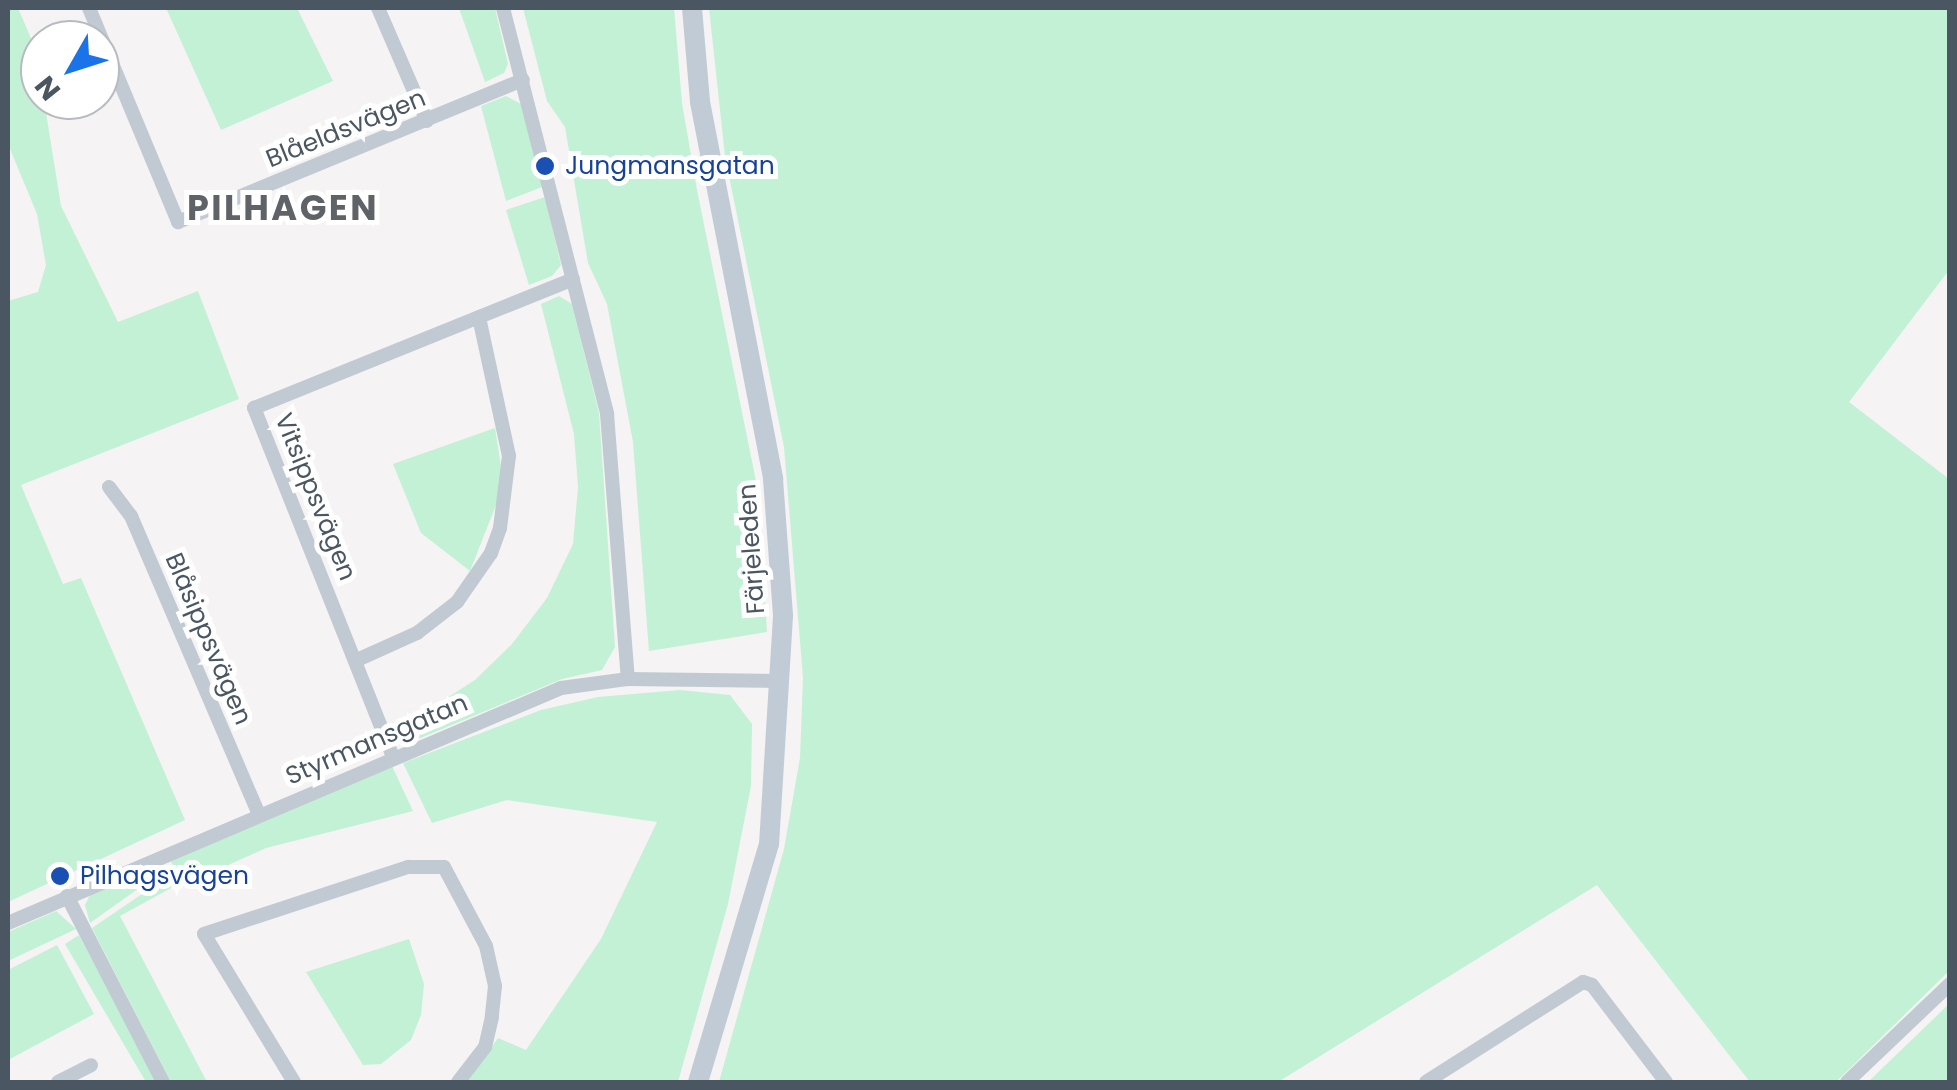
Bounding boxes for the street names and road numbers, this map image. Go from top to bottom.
street label: Blåeldsvägen [262,83,430,175]
street label: Vitsippsvägen [268,409,362,585]
street label: Färjeleden [732,483,772,615]
street label: Blåsippsvägen [158,549,258,729]
street label: Styrmansgatan [282,688,472,792]

